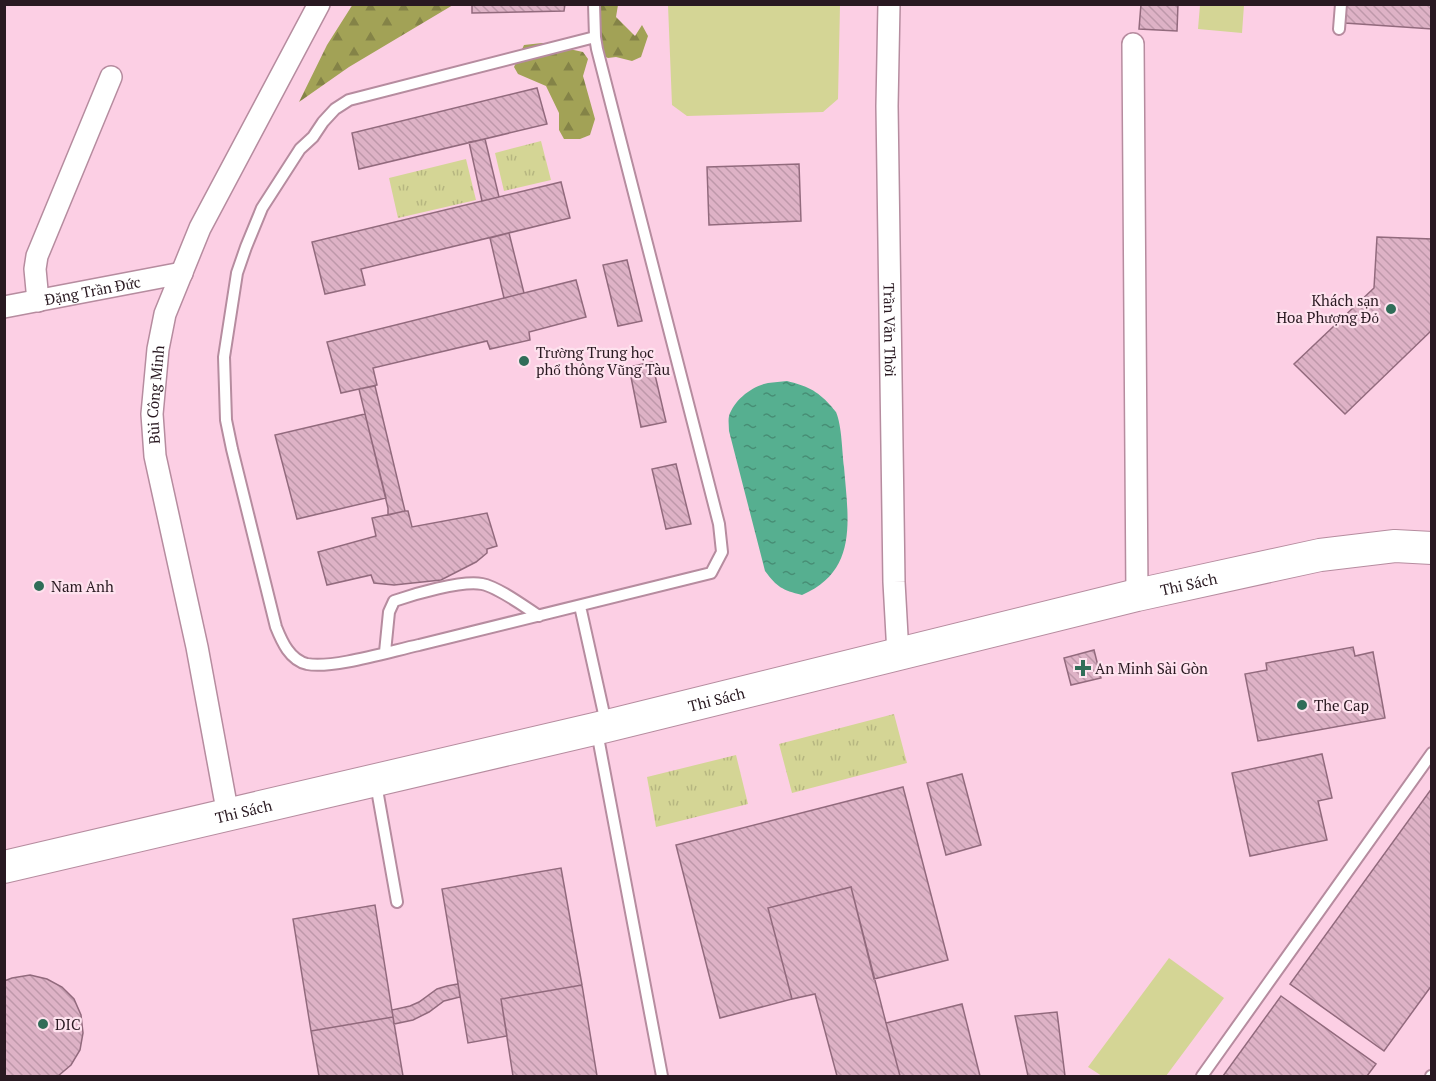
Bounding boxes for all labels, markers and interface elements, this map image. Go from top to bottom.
street label: Đặng Trần Đức [43,271,142,309]
street label: Trần Văn Thời [880,283,901,377]
place label: Khách sạn Hoa Phượng Đỏ [1276,290,1379,327]
marker: Khách sạn Hoa Phượng Đỏ [1384,302,1398,316]
place label: Trường Trung học phổ thông Vũng Tàu [536,342,671,379]
street label: Bùi Công Minh [142,344,168,445]
marker: Trường Trung học phổ thông Vũng Tàu [517,354,531,368]
street label: Thi Sách [1158,568,1219,600]
place label: Nam Anh [51,576,114,596]
marker: Nam Anh [32,579,46,593]
place label: An Minh Sài Gòn [1095,658,1208,678]
marker: An Minh Sài Gòn [1076,661,1090,675]
street label: Thi Sách [686,682,747,716]
place label: The Cap [1314,695,1369,715]
marker: The Cap [1295,698,1309,712]
street label: Thi Sách [213,795,274,827]
place label: DIC [55,1014,81,1034]
marker: DIC [36,1017,50,1031]

